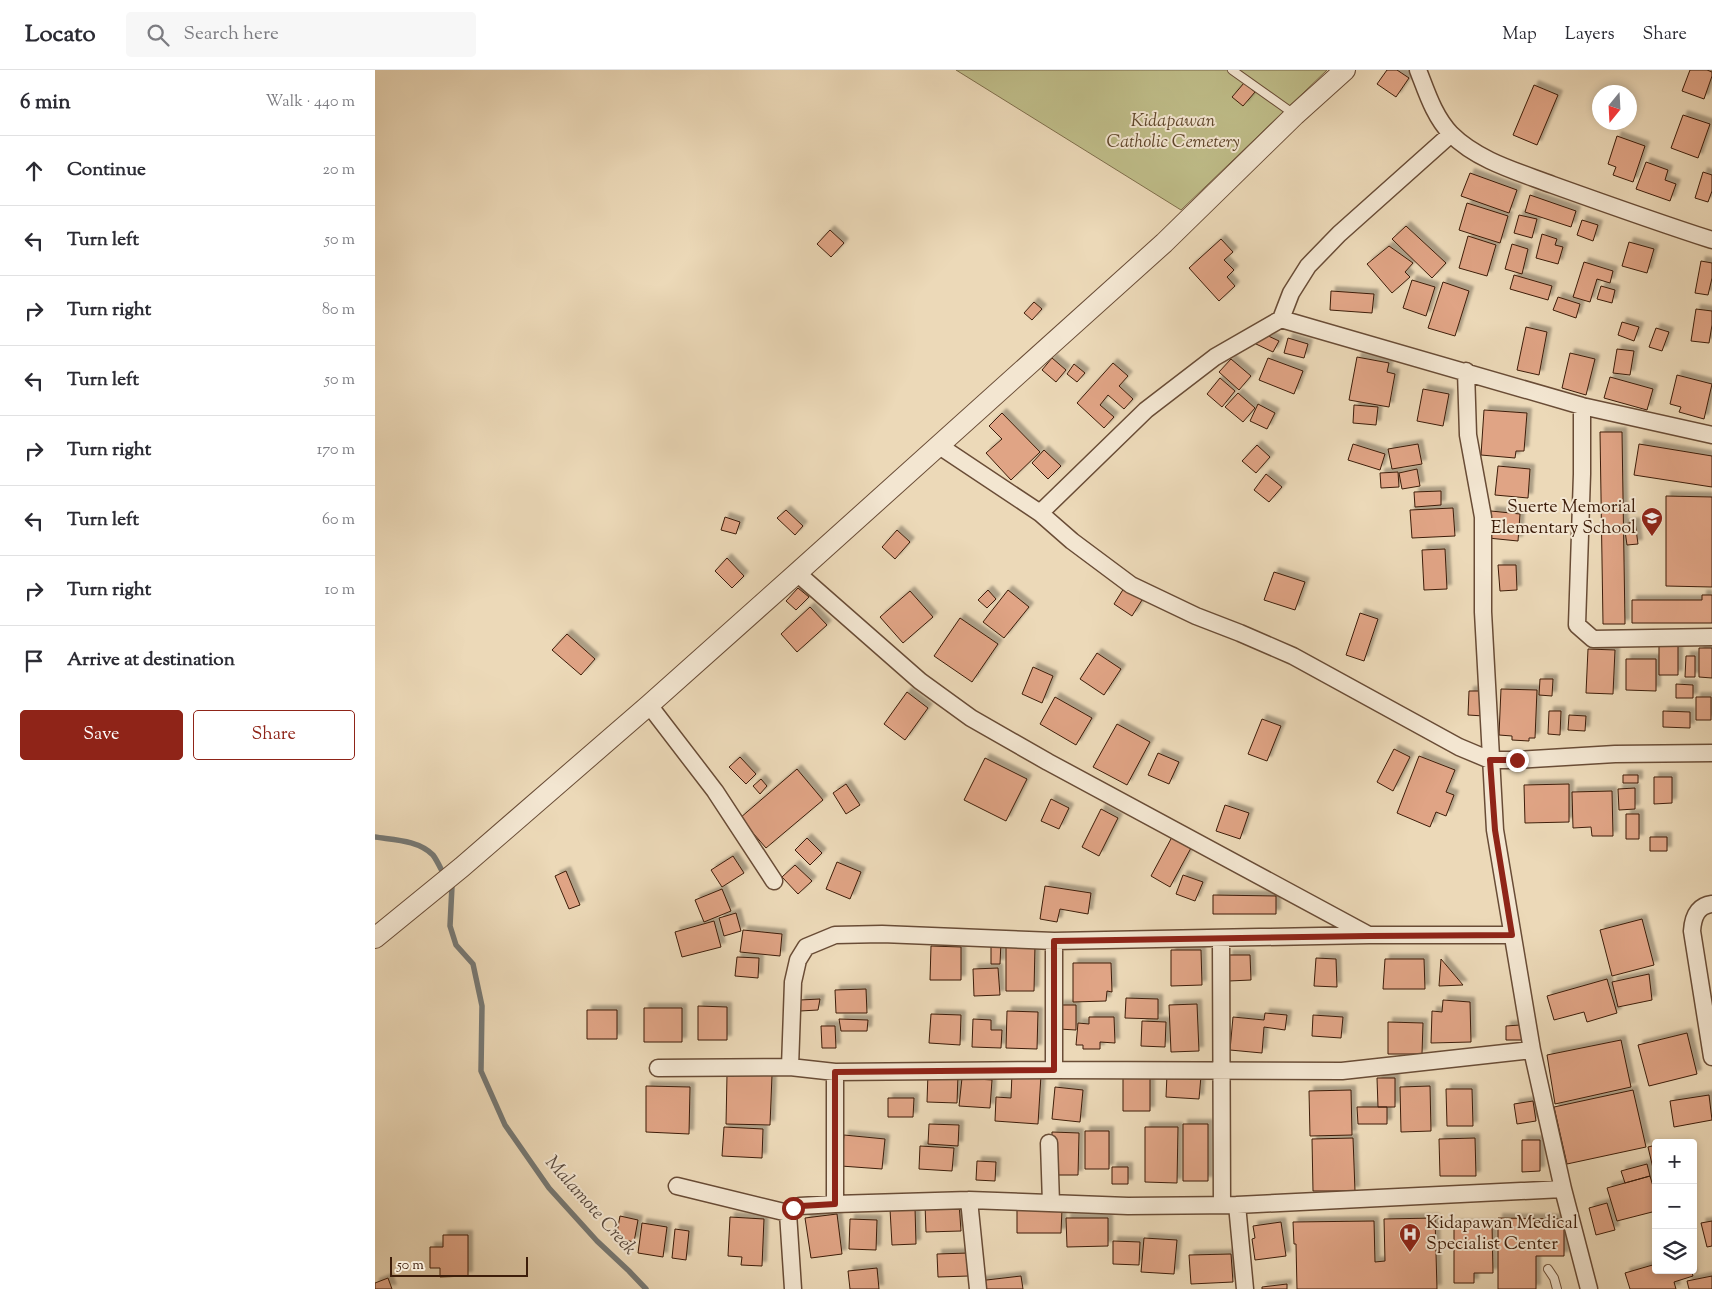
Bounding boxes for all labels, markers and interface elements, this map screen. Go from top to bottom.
search box [126,12,476,57]
text: Locato [25,18,96,52]
icon: search [144,21,172,49]
text: Search here [184,21,279,48]
text: Map [1502,22,1537,48]
text: Layers [1565,22,1615,48]
text: Share [1643,22,1687,48]
north arrow [1592,85,1637,130]
text: 6 min [20,88,71,118]
text: Walk · 440 m [266,91,355,114]
park label: Kidapawan Catholic Cemetery [1106,109,1240,156]
icon: ahead [20,157,48,185]
text: Continue [67,157,146,184]
text: 20 m [322,159,355,182]
icon: left [20,227,48,255]
text: Turn left [67,227,139,254]
text: 50 m [324,229,355,252]
icon: right [20,297,48,325]
text: Turn right [67,297,151,324]
text: 80 m [322,299,355,322]
icon: left [20,367,48,395]
text: Turn left [67,367,139,394]
text: 50 m [324,369,355,392]
icon: right [20,437,48,465]
text: Turn right [67,437,151,464]
text: 170 m [317,439,355,462]
place label: Suerte Memorial Elementary School [1491,495,1636,542]
school or university icon: Suerte Memorial Elementary School [1640,506,1664,537]
icon: left [20,507,48,535]
text: Turn left [67,507,139,534]
text: 60 m [322,509,355,532]
icon: right [20,577,48,605]
text: Turn right [67,577,151,604]
text: 10 m [325,579,355,602]
icon: arrive [20,647,48,675]
text: Arrive at destination [67,647,235,674]
button: Save [20,710,183,760]
button: Share [193,710,355,760]
route end [1506,749,1529,772]
map controls [1652,1139,1697,1274]
button: + [1652,1139,1697,1184]
water label: Malamote Creek [538,1150,642,1262]
button: − [1652,1184,1697,1229]
route start [782,1197,805,1220]
place label: Kidapawan Medical Specialist Center [1426,1211,1578,1258]
hospital icon: Kidapawan Medical Specialist Center [1398,1222,1422,1253]
button: layers [1652,1229,1697,1274]
scale bar [390,1254,527,1277]
text: 50 m [397,1256,424,1276]

